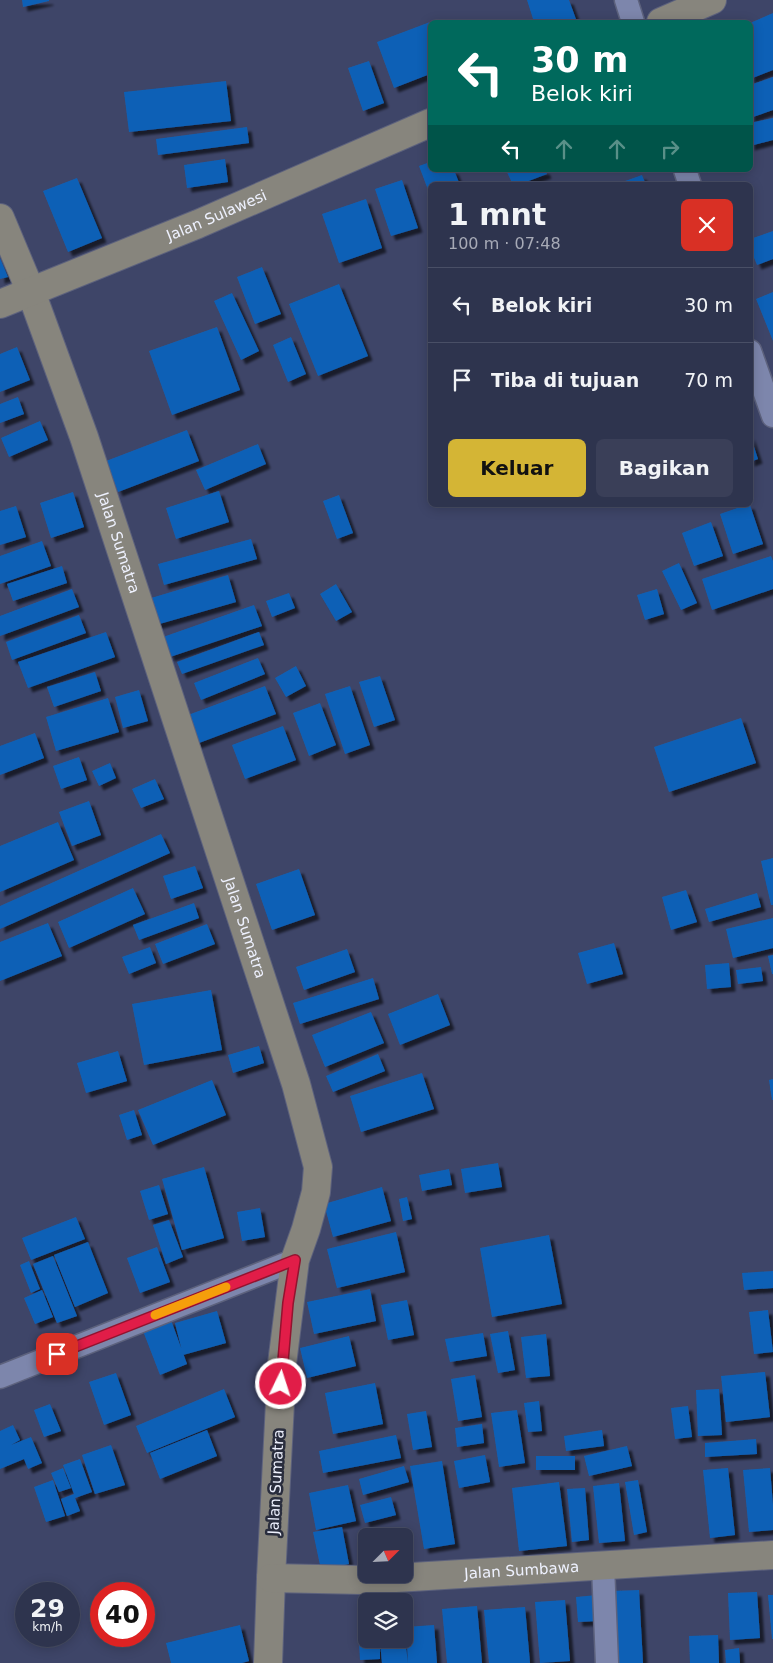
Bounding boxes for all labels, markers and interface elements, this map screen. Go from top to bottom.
icon: left [448,40,513,105]
text: 30 m [531,40,628,80]
text: Belok kiri [531,81,633,106]
icon: left [497,135,525,163]
icon: ahead [550,135,578,163]
icon: ahead [603,135,631,163]
icon: right [656,135,684,163]
street label: Jalan Sulawesi [163,186,270,245]
text: 1 mnt [448,197,546,232]
button: close [681,199,733,251]
text: 100 m · 07:48 [448,234,561,253]
icon: left [448,291,476,319]
text: Belok kiri [491,294,592,316]
text: 30 m [684,294,733,316]
icon: arrive [448,366,476,394]
text: Tiba di tujuan [491,369,639,391]
text: 70 m [684,369,733,391]
button: Keluar [448,439,586,497]
button: Bagikan [596,439,733,497]
street label: Jalan Sumatra [93,489,144,596]
street label: Jalan Sumatra [220,874,270,981]
pin [36,1333,78,1375]
icon: arrive [43,1340,71,1368]
position arrow [254,1357,306,1409]
street label: Jalan Sumatra [264,1429,288,1536]
north arrow [358,1528,412,1582]
map controls [358,1528,413,1648]
street label: Jalan Sumbawa [463,1558,580,1583]
speed limit sign: 40 [90,1582,155,1647]
button: layers [358,1593,413,1648]
text: 29 [30,1594,65,1623]
text: km/h [32,1620,63,1634]

